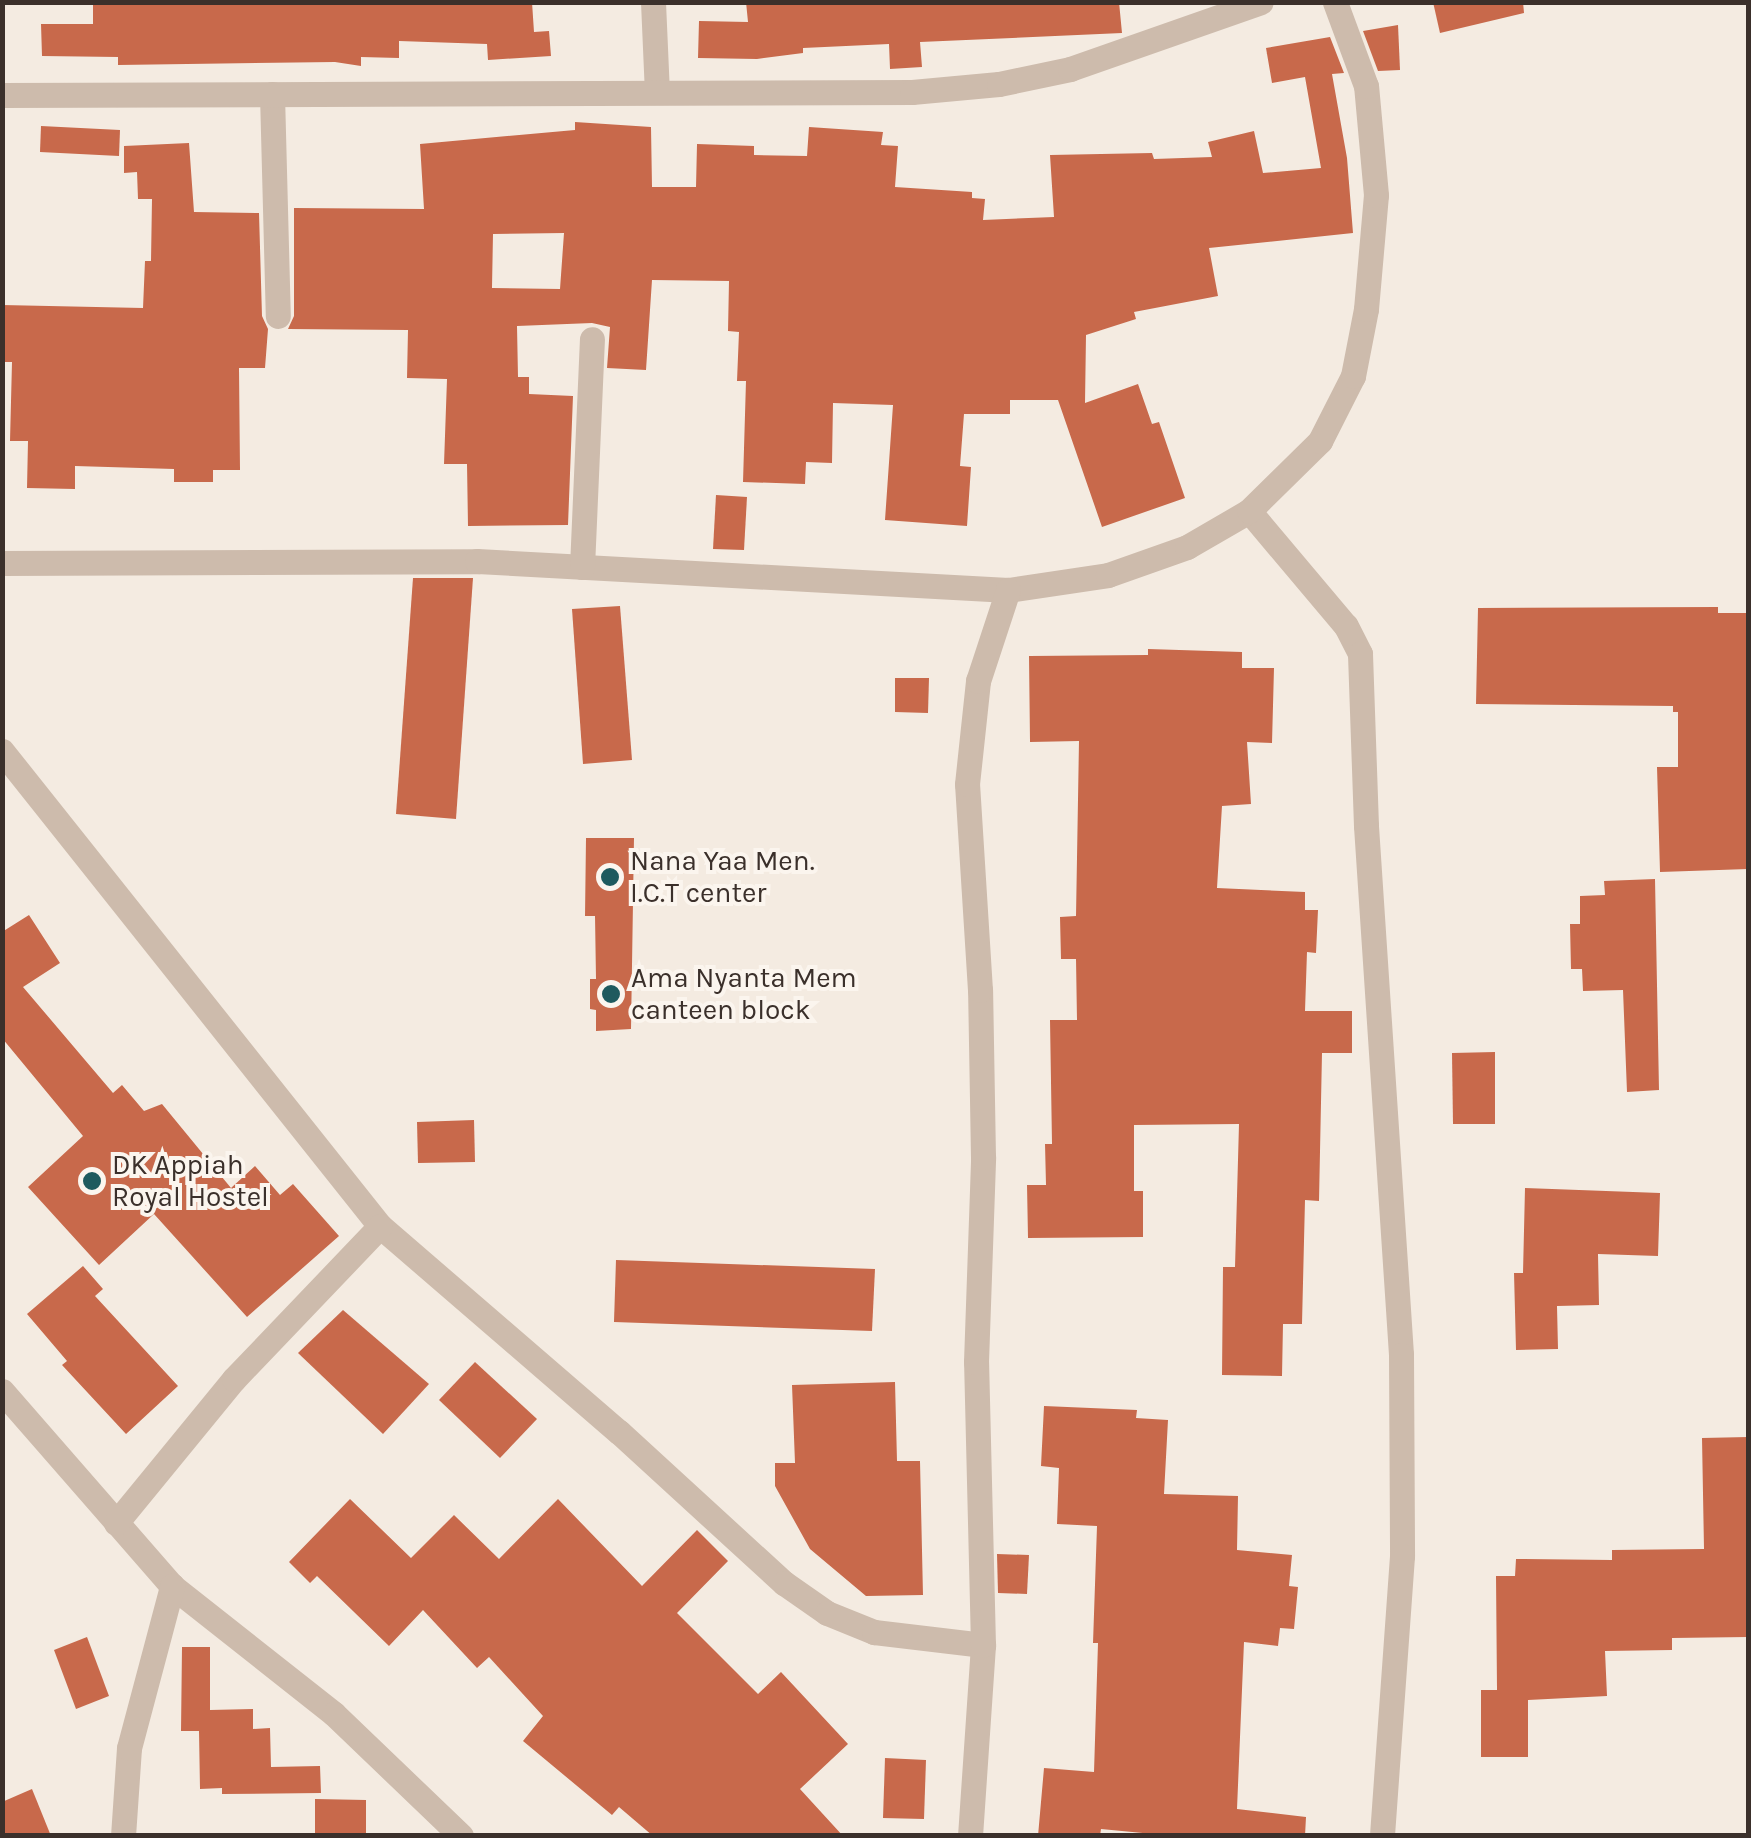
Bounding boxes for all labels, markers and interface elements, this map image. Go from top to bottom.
place label: Nana Yaa Men. I.C.T center [630,844,815,910]
marker: Nana Yaa Men. I.C.T center [599,866,621,888]
place label: Ama Nyanta Mem canteen block [631,961,857,1027]
marker: Ama Nyanta Mem canteen block [600,983,622,1005]
place label: DK Appiah Royal Hostel [112,1148,269,1214]
marker: DK Appiah Royal Hostel [81,1170,103,1192]

